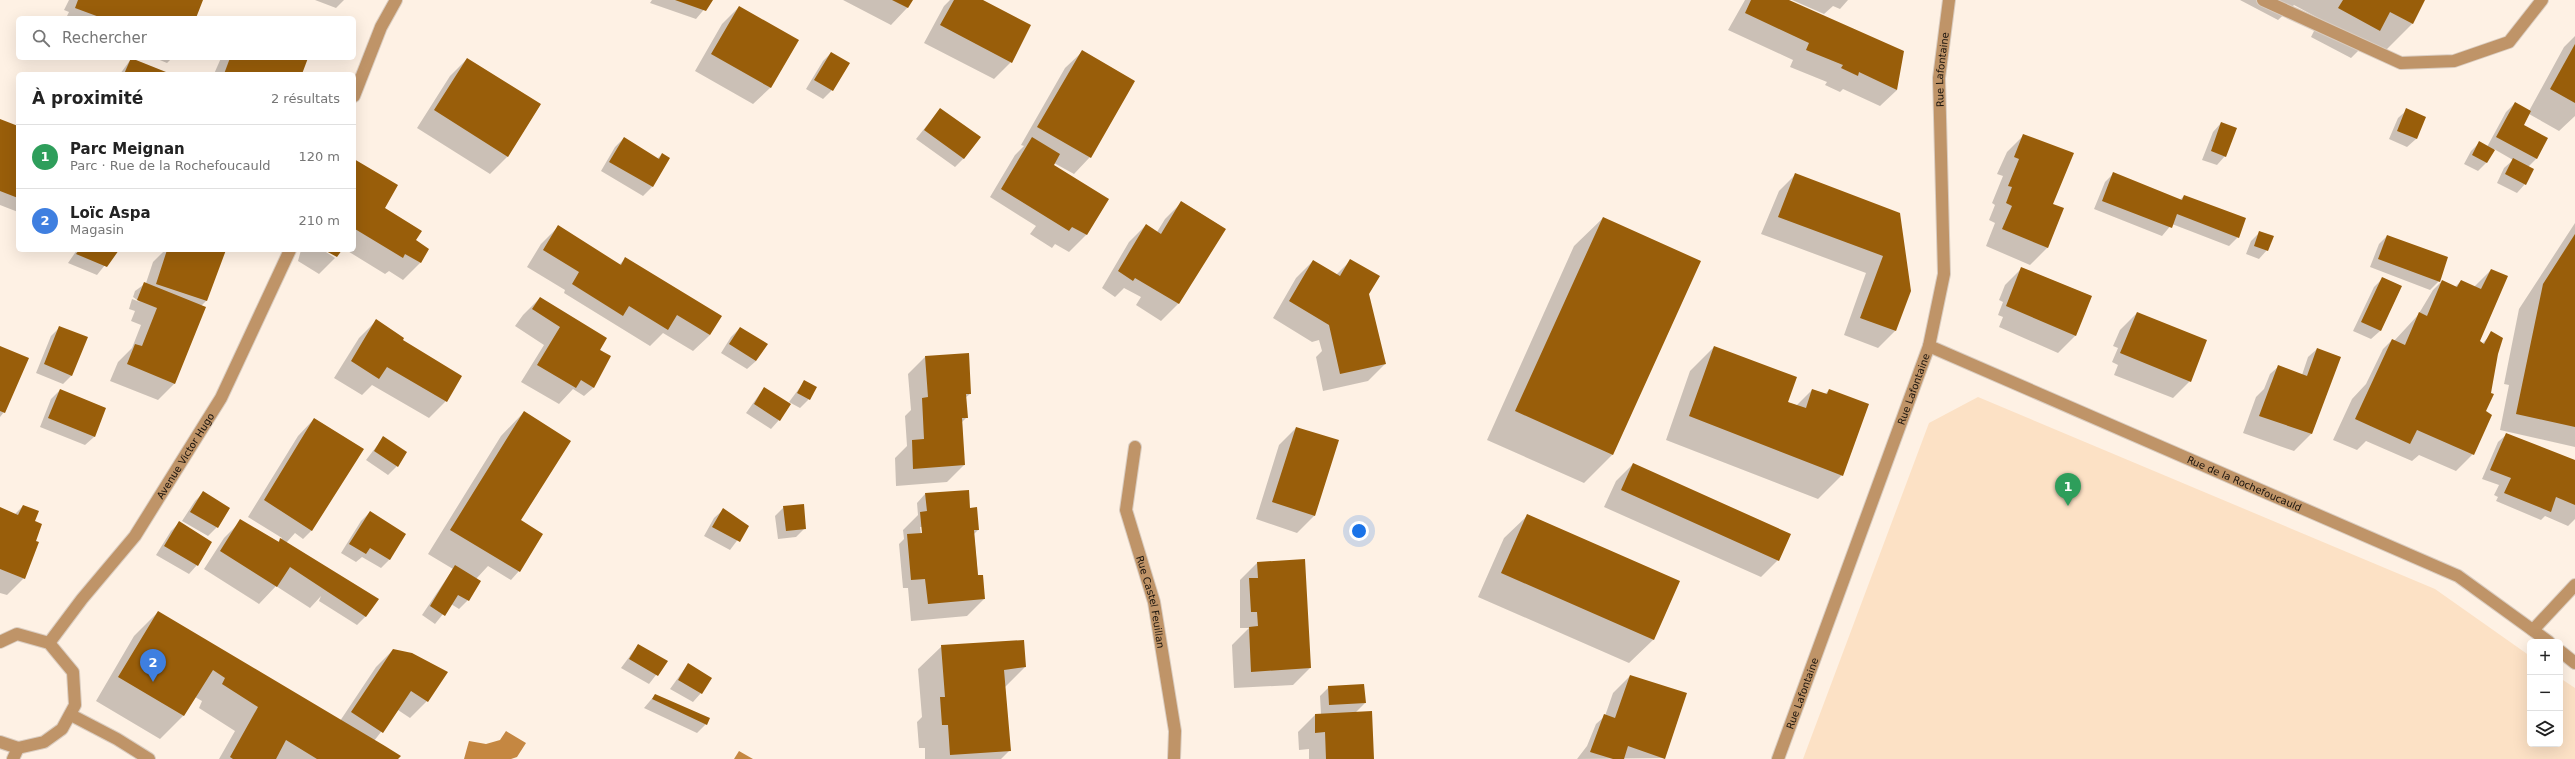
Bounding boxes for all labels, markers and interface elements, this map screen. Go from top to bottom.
search box [16,16,356,60]
icon: search [30,27,52,49]
text: Rechercher [62,29,147,47]
street label: Rue Lafontaine [1934,31,1951,107]
text: À proximité [32,88,143,108]
text: 2 résultats [271,91,340,106]
text: Parc Meignan [70,140,185,158]
text: 1 [40,149,50,164]
text: 120 m [298,149,340,164]
text: Parc · Rue de la Rochefoucauld [70,158,271,173]
text: Loïc Aspa [70,204,151,222]
text: 2 [40,213,50,228]
text: 210 m [298,213,340,228]
text: Magasin [70,222,124,237]
street label: Rue Lafontaine [1896,352,1932,426]
street label: Avenue Victor Hugo [155,411,216,501]
street label: Rue de la Rochefoucauld [2185,454,2303,513]
pin: 1 [2055,473,2081,506]
your location [1349,521,1369,541]
street label: Rue Castel Feuillan [1134,554,1166,649]
map controls [2527,639,2563,747]
button: + [2527,639,2563,675]
pin: 2 [140,649,166,682]
street label: Rue Lafontaine [1784,656,1821,731]
button: − [2527,675,2563,711]
button: layers [2527,711,2563,747]

